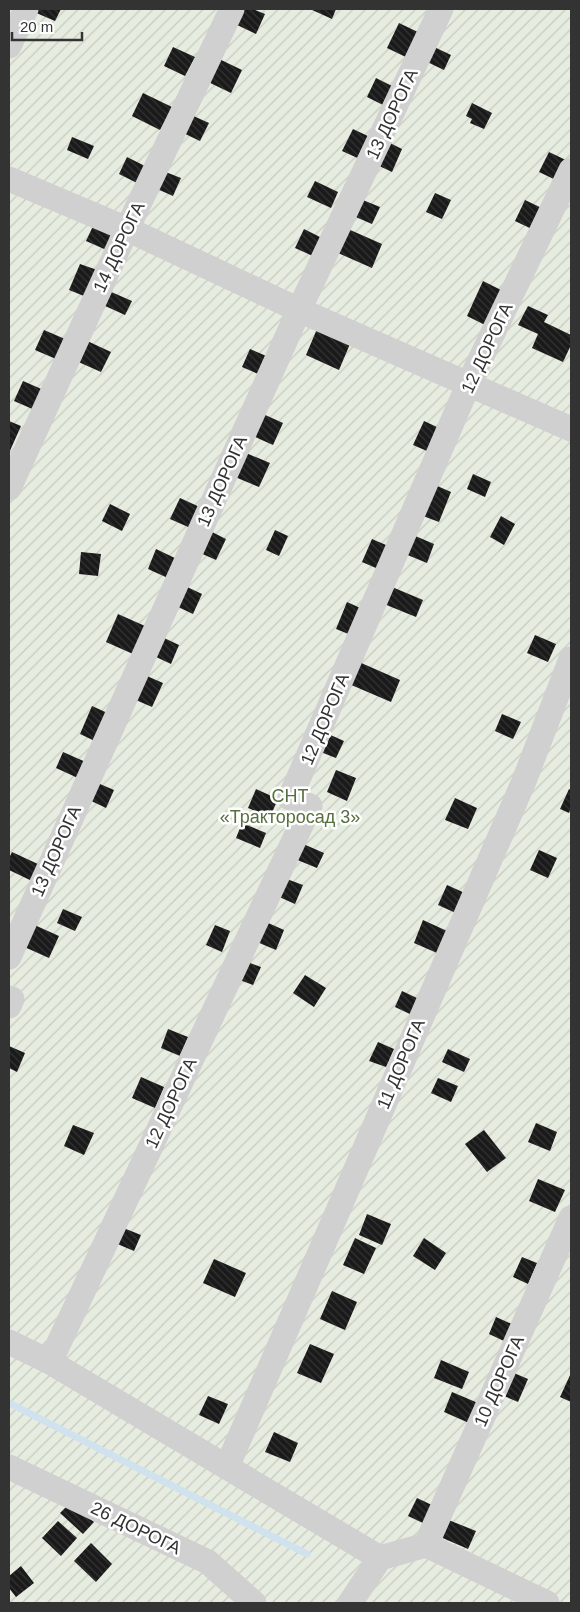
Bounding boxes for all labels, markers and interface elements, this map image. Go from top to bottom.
scale bar [12,10,82,42]
text: 20 m [20,18,53,35]
street label: 13 ДОРОГА [362,66,422,162]
street label: 14 ДОРОГА [89,199,149,295]
street label: 12 ДОРОГА [457,300,517,396]
street label: 13 ДОРОГА [193,432,251,530]
street label: 12 ДОРОГА [297,670,353,768]
park label: СНТ «Тракторосад 3» [220,786,360,827]
street label: 13 ДОРОГА [27,802,85,900]
street label: 11 ДОРОГА [373,1016,429,1112]
street label: 12 ДОРОГА [141,1055,201,1151]
street label: 10 ДОРОГА [470,1332,528,1430]
street label: 26 ДОРОГА [88,1498,184,1558]

